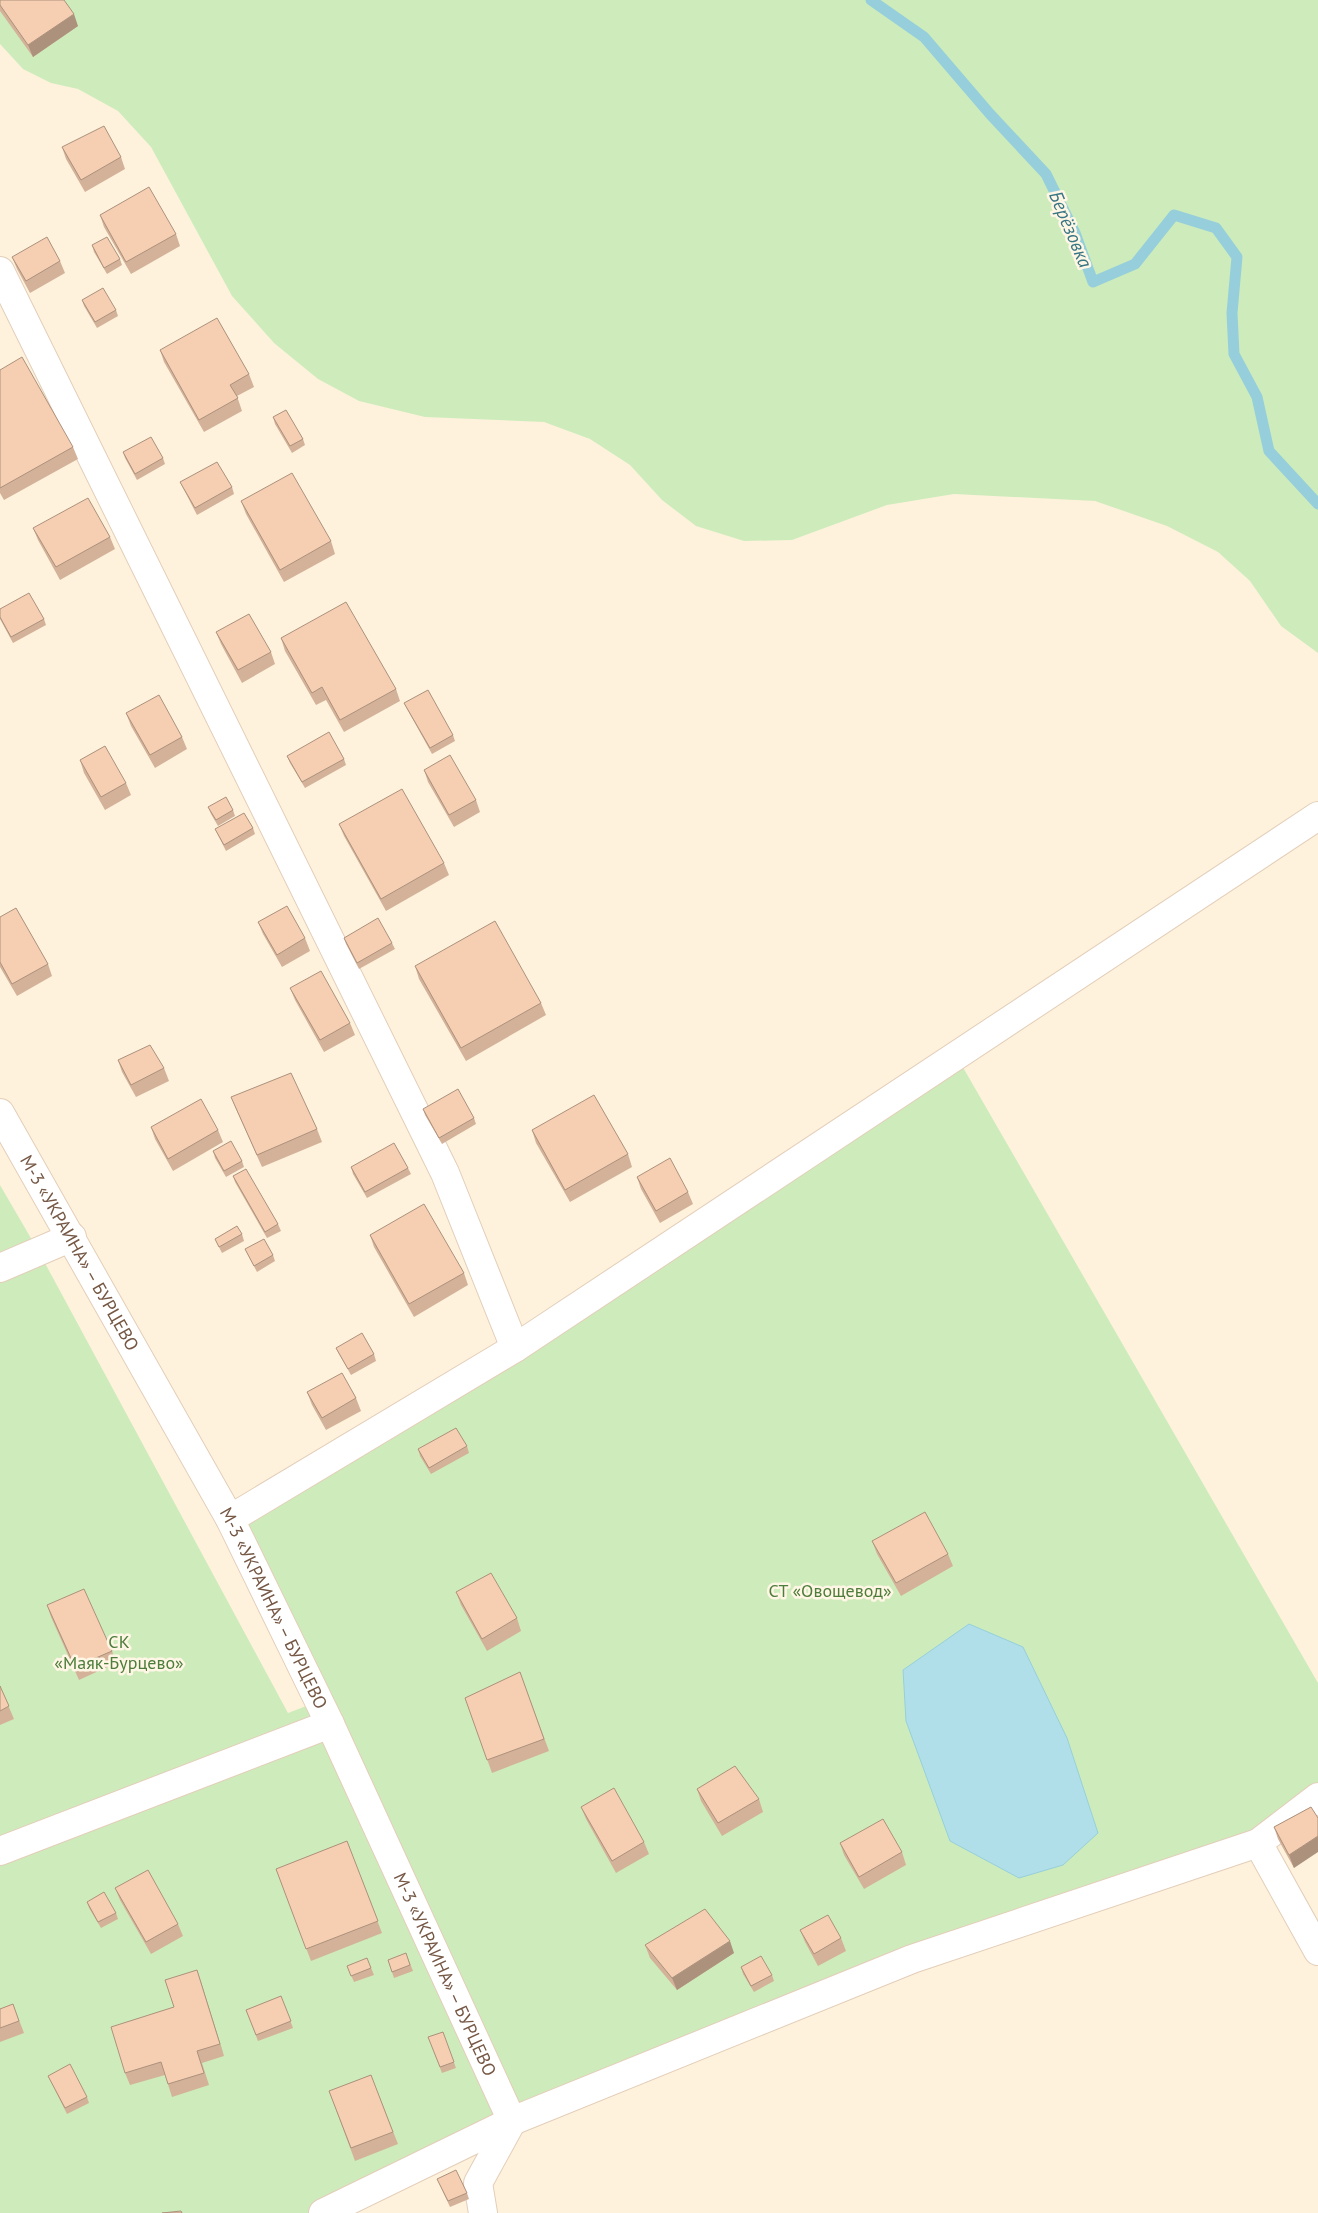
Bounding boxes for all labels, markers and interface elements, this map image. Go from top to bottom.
water label: Берёзовка [1044,187,1098,272]
street label: М-3 «УКРАИНА» – БУРЦЕВО [15,1151,144,1355]
street label: М-3 «УКРАИНА» – БУРЦЕВО [215,1503,333,1713]
park label: СТ «Овощевод» [768,1579,892,1602]
park label: СК «Маяк-Бурцево» [54,1630,184,1674]
street label: М-3 «УКРАИНА» – БУРЦЕВО [389,1869,502,2079]

